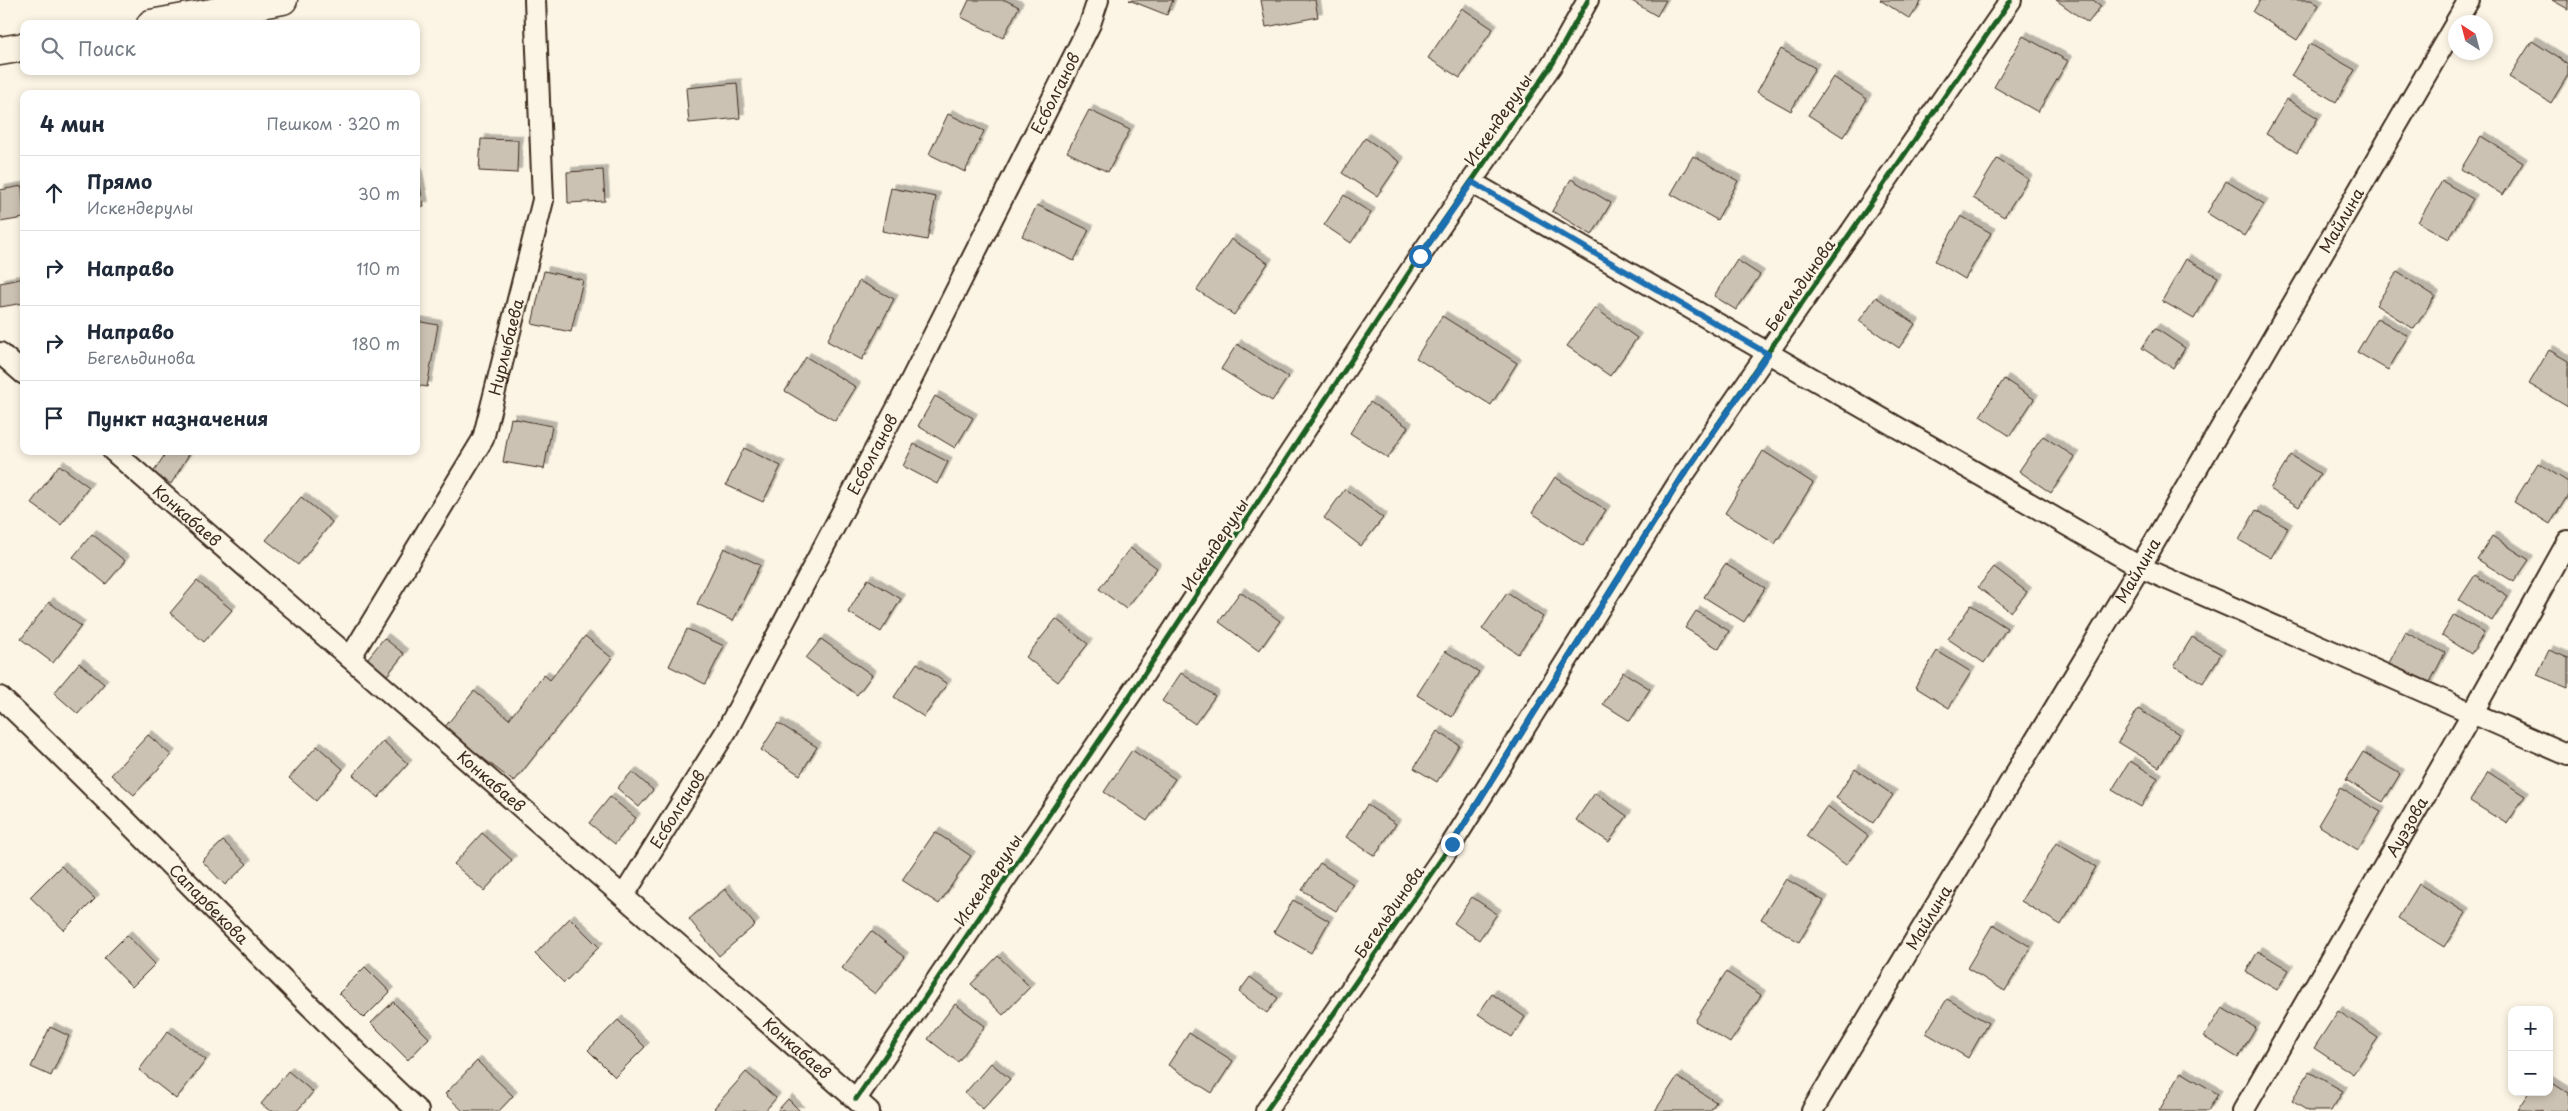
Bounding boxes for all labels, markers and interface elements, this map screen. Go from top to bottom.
north arrow [2448,15,2493,60]
search box [20,20,420,75]
icon: search [38,34,66,62]
text: Поиск [78,34,136,62]
street label: Есболганов [1024,48,1085,138]
street label: Искендерулы [1457,69,1537,170]
text: 4 мин [40,107,105,139]
text: Пешком · 320 m [267,111,400,135]
text: Прямо [87,167,152,195]
icon: ahead [40,179,68,207]
text: 30 m [358,181,400,205]
street label: Майлина [2312,183,2369,257]
text: Искендерулы [87,195,194,219]
street label: Бегельдинова [1758,233,1840,336]
route start [1409,245,1432,268]
icon: right [40,254,68,282]
text: Направо [87,254,174,282]
text: 110 m [357,256,400,280]
street label: Нурлыбаева [481,296,529,398]
text: Направо [87,317,174,345]
icon: right [40,329,68,357]
text: 180 m [352,331,400,355]
text: Бегельдинова [87,345,195,369]
icon: arrive [40,404,68,432]
text: Пункт назначения [87,404,268,432]
street label: Есболганов [840,409,903,499]
street label: Конкабаев [148,478,227,551]
street label: Искендерулы [1175,493,1253,596]
street label: Майлина [2108,533,2165,607]
street label: Конкабаев [452,744,531,817]
street label: Есболганов [643,765,710,853]
street label: Ауэзова [2379,792,2433,861]
street label: Искендерулы [947,829,1027,930]
route end [1441,833,1464,856]
street label: Сапарбекова [164,858,255,949]
street label: Бегельдинова [1347,860,1429,963]
street label: Майлина [1899,880,1957,954]
map controls [2508,1006,2553,1096]
button: + [2508,1006,2553,1051]
street label: Конкабаев [758,1011,837,1084]
button: − [2508,1051,2553,1096]

